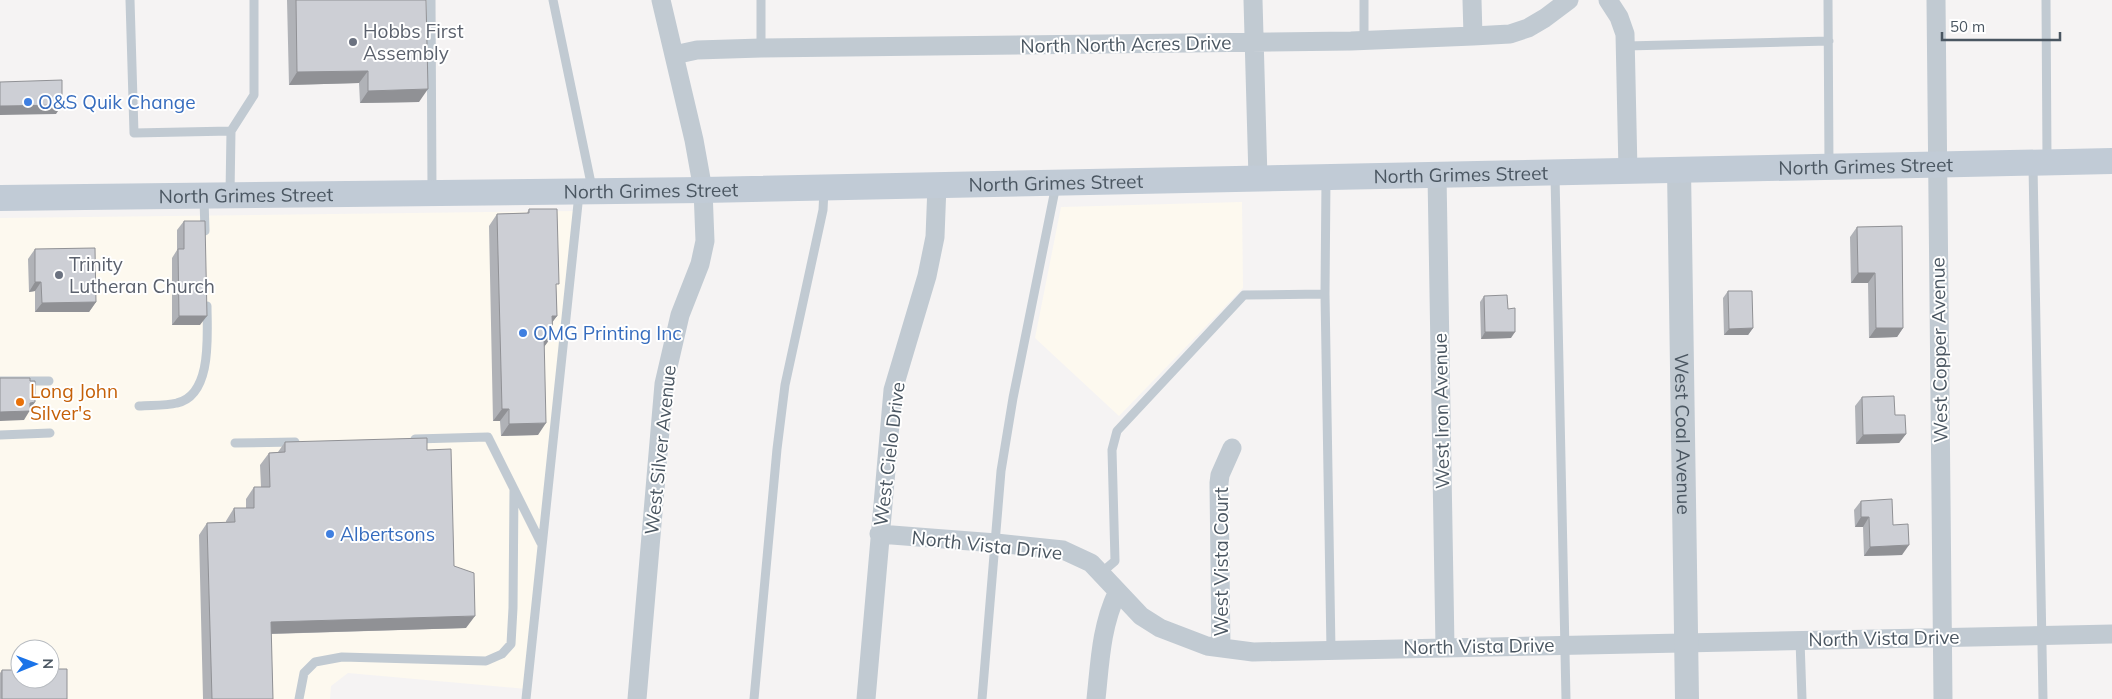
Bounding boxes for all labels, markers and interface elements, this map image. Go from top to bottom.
scale bar [1942,10,2060,42]
text: 50 m [1950,17,1985,36]
place label: Hobbs First Assembly [363,19,464,65]
street label: North North Acres Drive [1020,30,1232,58]
marker: Hobbs First Assembly [347,36,359,48]
place label: O&S Quik Change [38,90,196,114]
marker: O&S Quik Change [22,96,34,108]
street label: North Grimes Street [1778,152,1954,180]
street label: North Grimes Street [1373,161,1549,188]
street label: North Grimes Street [968,169,1144,197]
street label: North Grimes Street [564,177,739,204]
street label: North Grimes Street [159,182,334,208]
place label: Trinity Lutheran Church [69,252,215,298]
street label: West Copper Avenue [1925,257,1953,443]
marker: Trinity Lutheran Church [53,269,65,281]
place label: OMG Printing Inc [533,321,682,345]
marker: OMG Printing Inc [517,327,529,339]
street label: West Iron Avenue [1428,333,1454,489]
street label: West Coal Avenue [1670,353,1696,515]
street label: West Silver Avenue [639,364,681,536]
place label: Long John Silver's [30,379,118,425]
street label: West Cielo Drive [868,380,910,528]
marker: Long John Silver's [14,396,26,408]
street label: West Vista Court [1209,487,1233,637]
place label: Albertsons [340,522,435,546]
street label: North Vista Drive [911,525,1063,565]
marker: Albertsons [324,528,336,540]
street label: North Vista Drive [1808,625,1960,651]
street label: North Vista Drive [1403,633,1555,659]
north arrow [10,639,60,689]
text: N [39,658,57,669]

